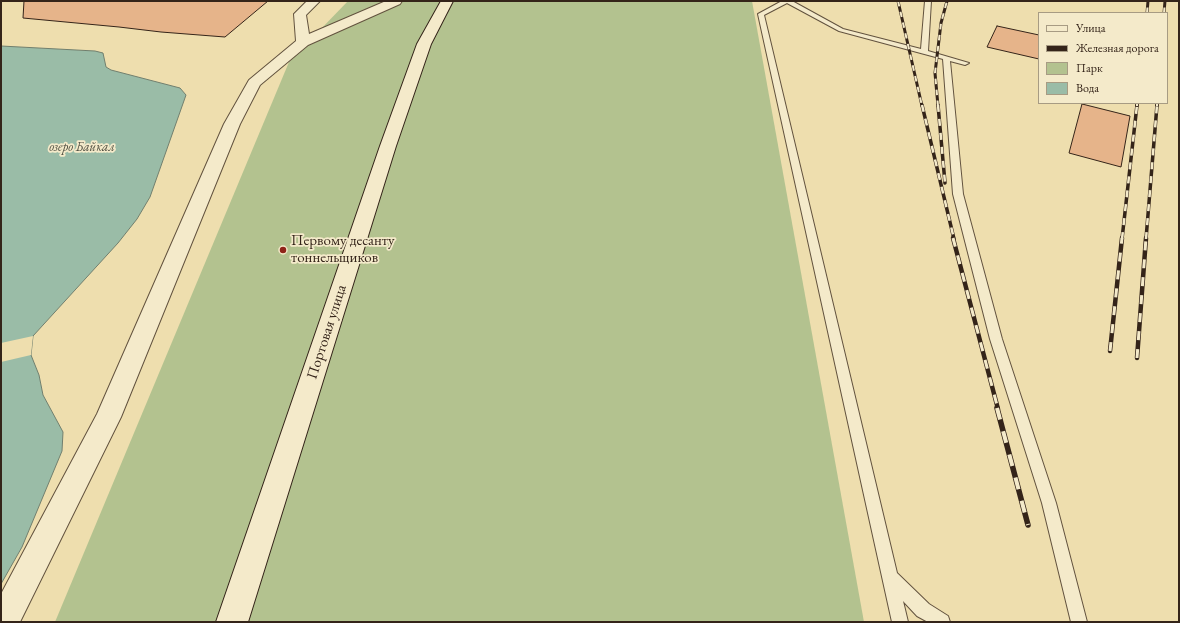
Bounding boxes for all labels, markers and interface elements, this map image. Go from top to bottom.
legend [1038,12,1168,104]
text: Улица [1076,20,1106,36]
text: Железная дорога [1076,40,1159,56]
text: Парк [1076,60,1103,76]
text: Вода [1076,80,1099,96]
water label: озеро Байкал [49,139,115,155]
place label: Первому десанту тоннельщиков [291,232,395,267]
marker: Первому десанту тоннельщиков [278,245,288,255]
street label: Портовая улица [303,282,351,382]

